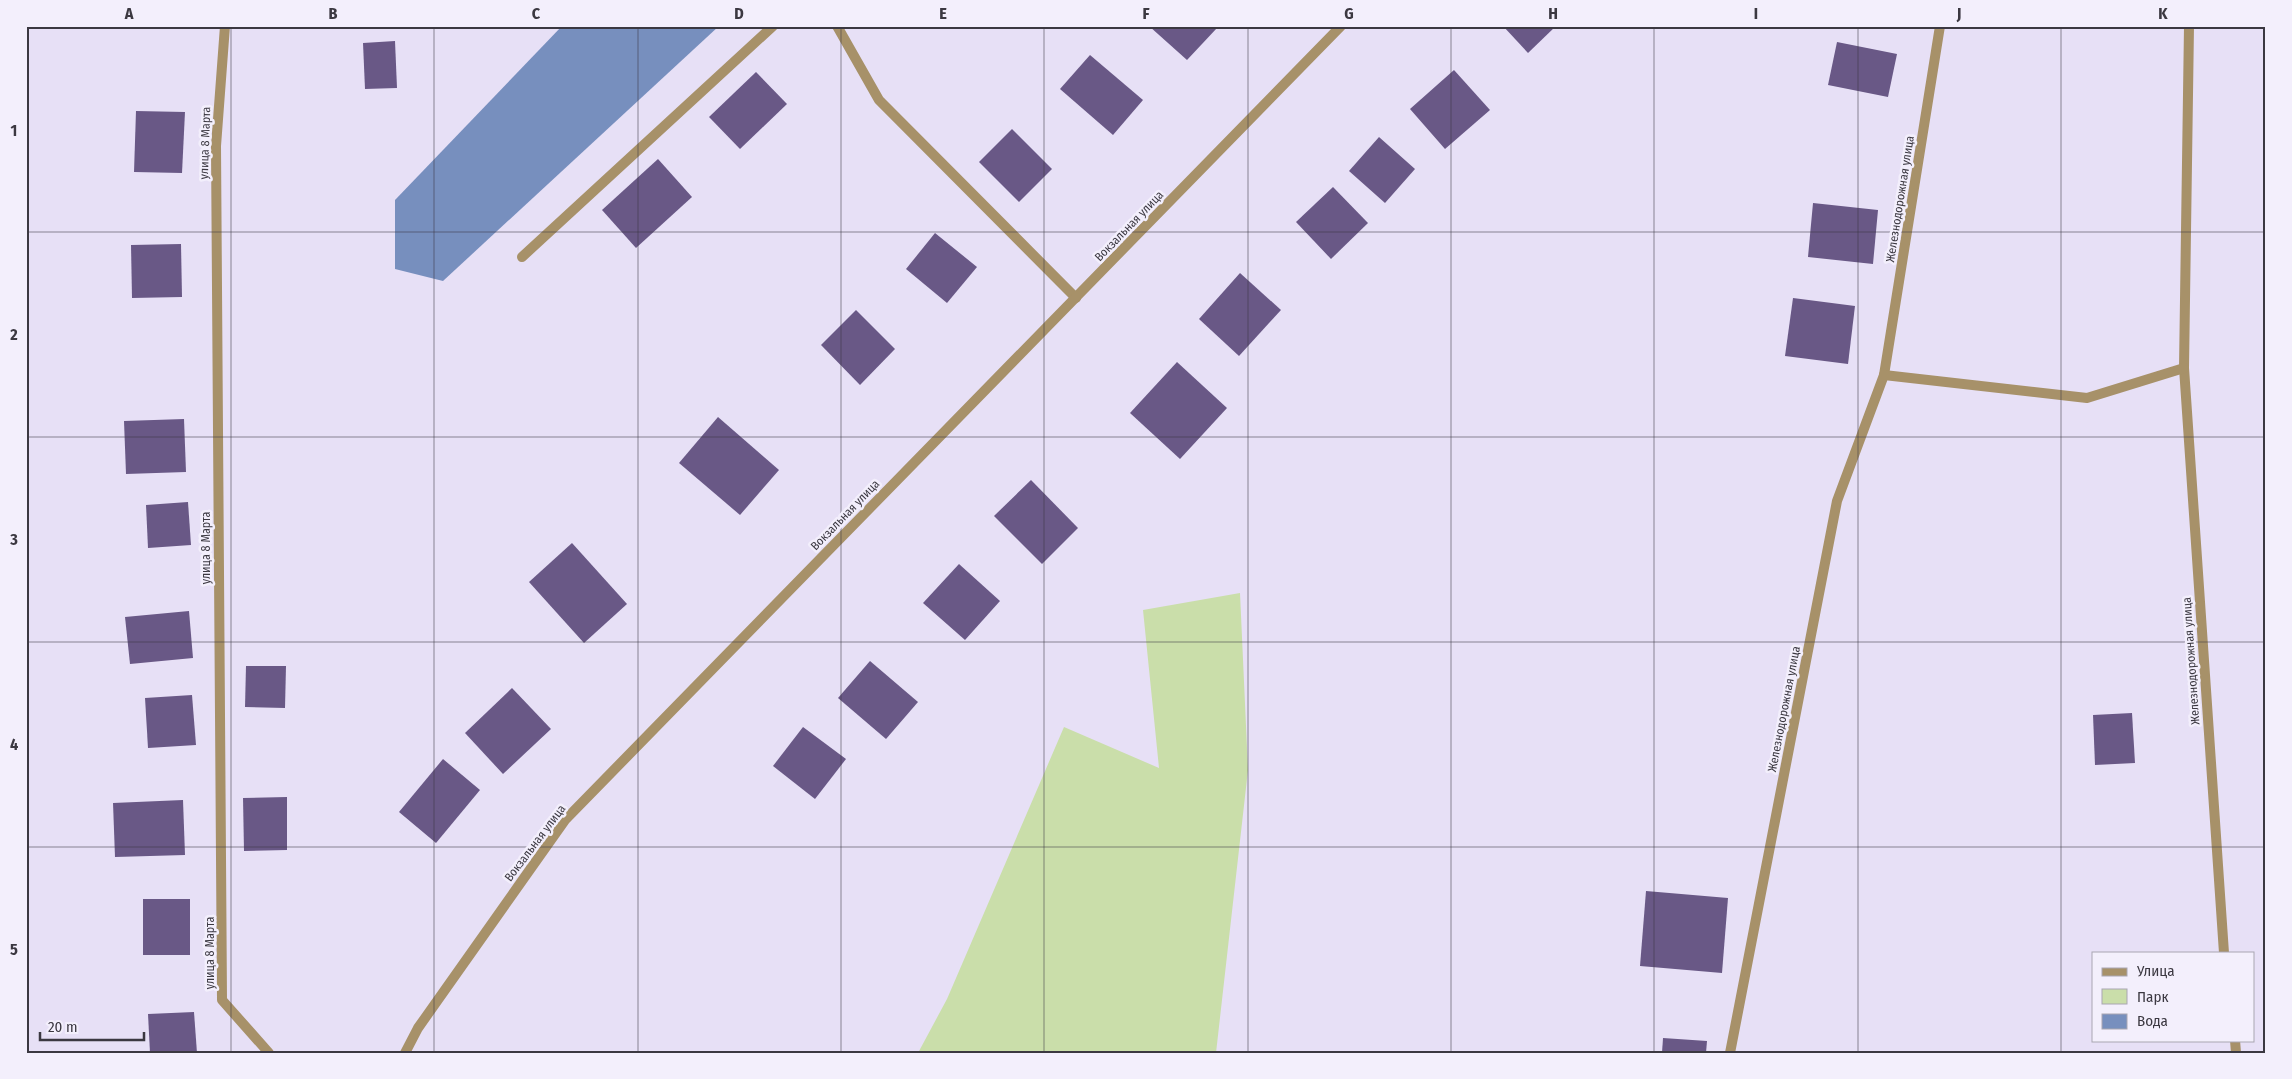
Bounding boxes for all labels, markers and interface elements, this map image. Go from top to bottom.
text: A [124,4,134,23]
text: B [329,4,338,23]
text: C [532,4,541,23]
text: D [734,4,744,23]
text: E [939,4,947,23]
text: F [1142,4,1150,23]
text: G [1344,4,1354,23]
text: H [1548,4,1558,23]
text: I [1754,4,1758,23]
text: J [1956,4,1961,23]
text: K [2158,4,2168,23]
street label: улица 8 Марта [197,106,213,180]
text: 1 [11,121,17,140]
street label: Железнодорожная улица [1883,135,1917,263]
street label: Вокзальная улица [1092,188,1166,264]
text: 2 [9,325,18,344]
street label: Вокзальная улица [808,477,882,553]
street label: улица 8 Марта [199,512,213,584]
text: 3 [9,530,18,549]
street label: Железнодорожная улица [2180,597,2202,725]
street label: Железнодорожная улица [1765,645,1803,773]
text: 4 [10,735,18,754]
street label: Вокзальная улица [502,802,568,884]
street label: улица 8 Марта [203,917,217,989]
text: 5 [10,940,18,959]
legend [2092,952,2254,1042]
text: Улица [2136,962,2175,980]
text: Парк [2137,988,2168,1006]
scale bar [40,1009,144,1041]
text: Вода [2137,1012,2168,1030]
text: 20 m [48,1018,78,1036]

